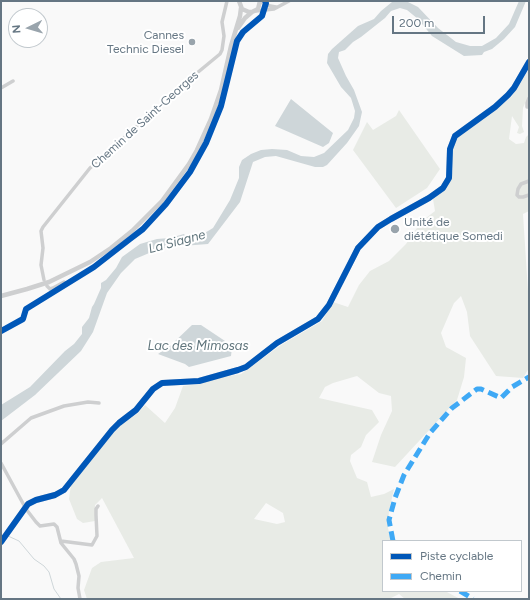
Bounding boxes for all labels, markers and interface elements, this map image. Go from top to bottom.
north arrow [8,8,48,48]
scale bar [394,8,487,34]
text: 200 m [399,16,434,30]
text: N [10,24,23,34]
place label: Cannes Technic Diesel [107,28,184,56]
marker: Cannes Technic Diesel [187,37,197,47]
street label: Chemin de Saint-Georges [88,68,202,172]
place label: Unité de diététique Somedi [404,215,503,243]
marker: Unité de diététique Somedi [389,223,401,235]
water label: La Siagne [147,227,207,257]
water label: Lac des Mimosas [147,338,249,354]
legend [382,540,522,592]
text: Piste cyclable [420,549,493,563]
text: Chemin [420,569,462,583]

